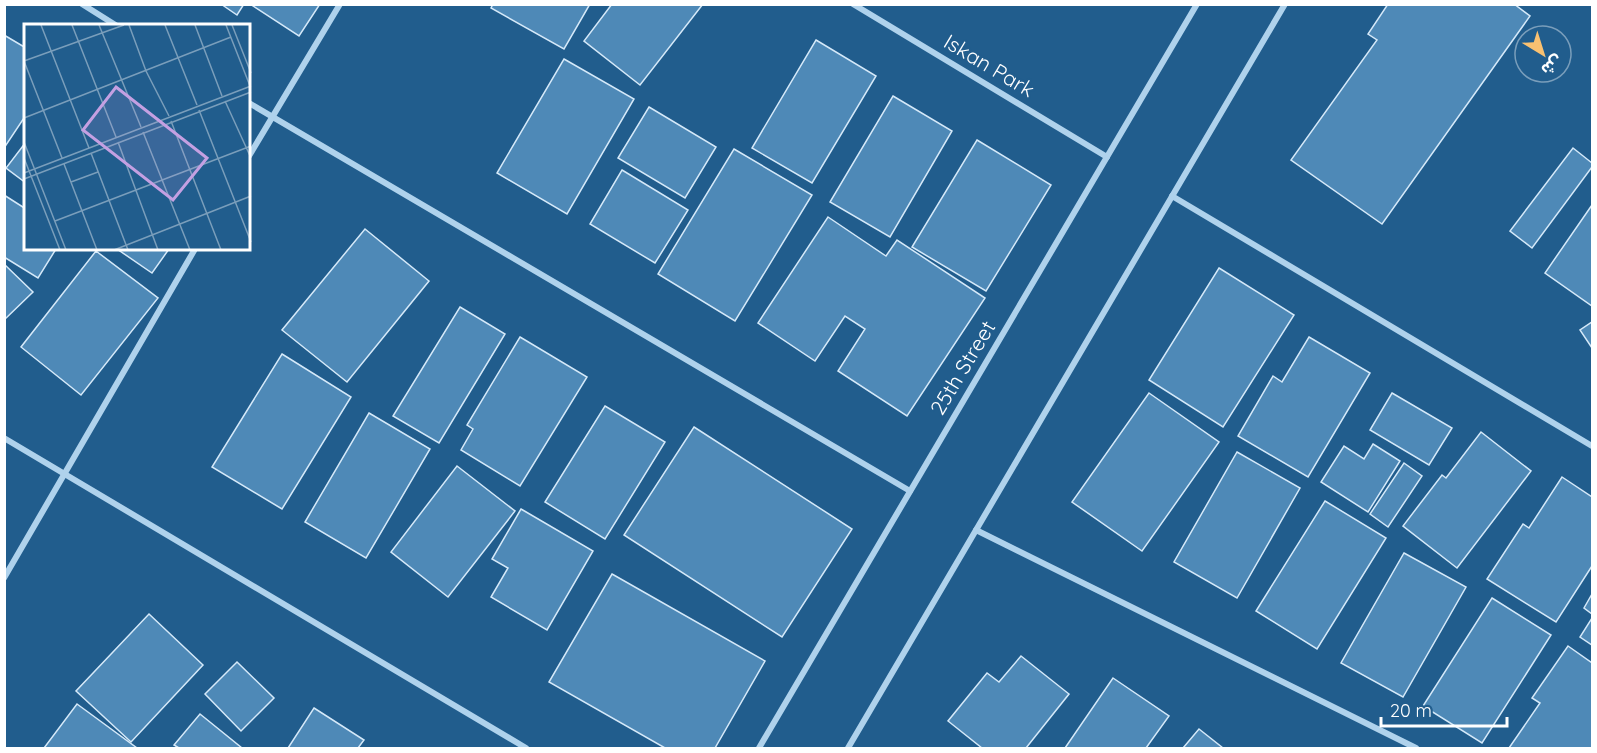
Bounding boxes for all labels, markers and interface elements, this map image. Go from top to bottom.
inset map [24,24,250,250]
north arrow [1513,24,1573,84]
street label: Iskan Park [939,28,1040,102]
text: ش [1537,51,1567,80]
street label: 25th Street [924,316,1000,419]
scale bar [1381,690,1507,728]
text: 20 m [1390,699,1432,722]

